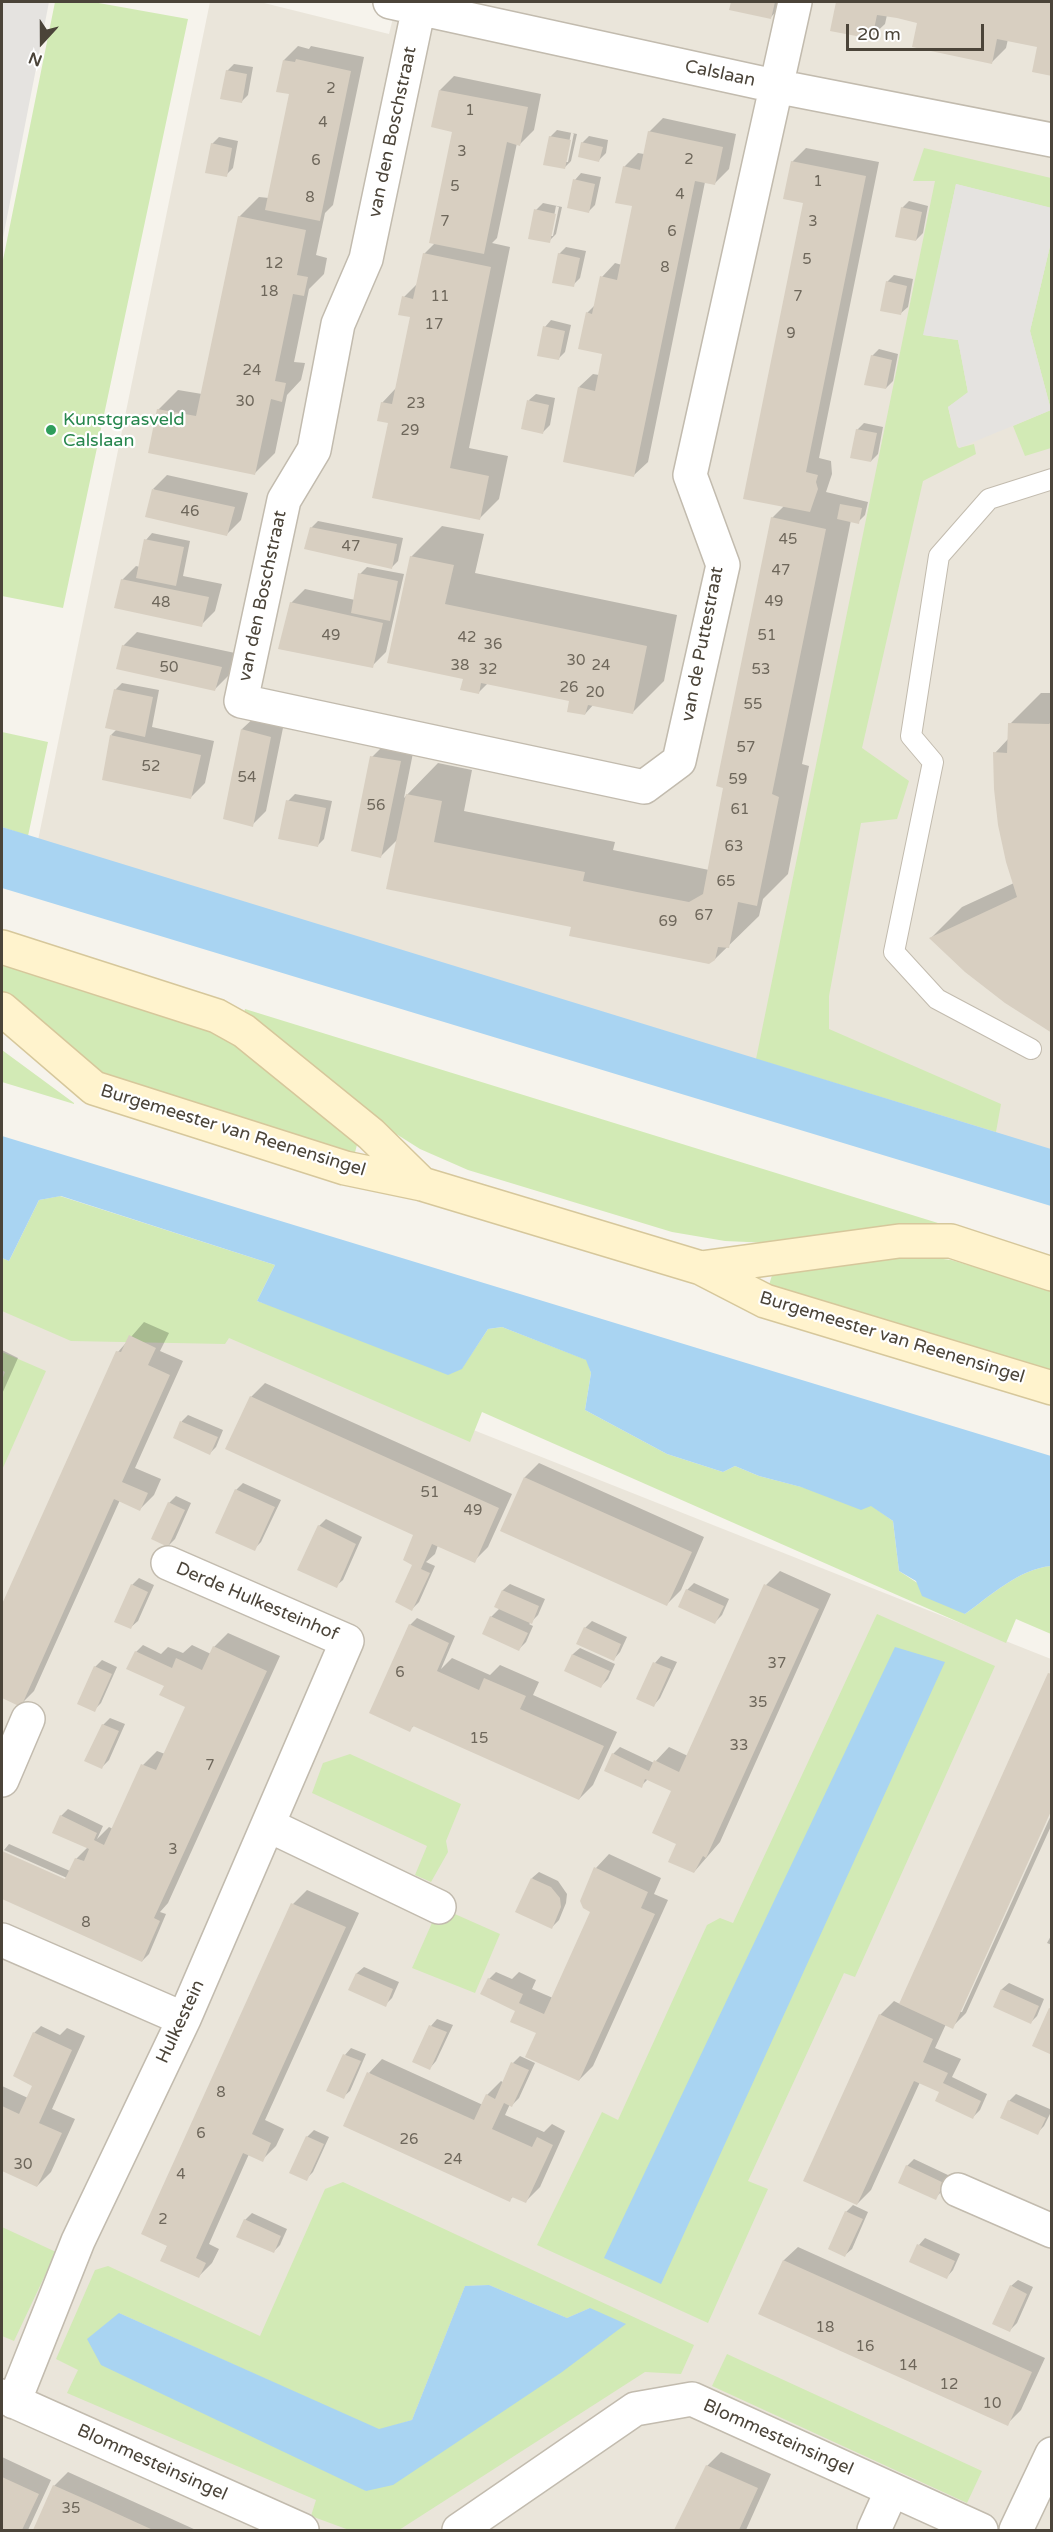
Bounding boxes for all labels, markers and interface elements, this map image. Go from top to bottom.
north arrow [12,12,72,72]
scale bar [849,12,987,50]
text: 20 m [857,23,901,45]
street label: van den Boschstraat [364,45,422,219]
text: N [26,47,45,70]
street label: Calslaan [683,56,757,92]
house number: 2 [326,80,336,98]
house number: 1 [465,102,475,120]
house number: 4 [318,114,328,132]
house number: 3 [457,143,467,161]
house number: 2 [684,151,694,169]
house number: 6 [311,152,321,170]
house number: 1 [813,173,823,191]
house number: 5 [450,178,460,196]
house number: 4 [675,186,685,204]
house number: 8 [305,189,315,207]
house number: 7 [440,213,450,231]
house number: 3 [808,213,818,231]
house number: 6 [667,223,677,241]
house number: 5 [802,251,812,269]
house number: 12 [265,255,283,273]
house number: 8 [660,259,670,277]
house number: 18 [260,283,278,301]
house number: 11 [431,288,449,306]
house number: 7 [793,288,803,306]
house number: 17 [425,316,443,334]
house number: 9 [786,325,796,343]
house number: 24 [243,362,261,380]
house number: 30 [236,393,254,411]
house number: 23 [407,395,425,413]
place label: Kunstgrasveld Calslaan [63,409,185,452]
house number: 29 [401,422,419,440]
marker: Kunstgrasveld Calslaan [44,423,58,437]
house number: 46 [181,503,199,521]
street label: van den Boschstraat [234,509,292,683]
house number: 45 [779,531,797,549]
house number: 47 [342,538,360,556]
house number: 47 [772,562,790,580]
street label: van de Puttestraat [677,565,729,723]
house number: 49 [765,593,783,611]
house number: 48 [152,594,170,612]
house number: 49 [322,627,340,645]
house number: 51 [758,627,776,645]
house number: 42 [458,629,476,647]
house number: 36 [484,636,502,654]
house number: 30 [567,652,585,670]
house number: 38 [451,657,469,675]
house number: 24 [592,657,610,675]
house number: 50 [160,659,178,677]
house number: 32 [479,661,497,679]
house number: 53 [752,661,770,679]
house number: 26 [560,679,578,697]
house number: 20 [586,684,604,702]
house number: 55 [744,696,762,714]
house number: 57 [737,739,755,757]
house number: 52 [142,758,160,776]
house number: 54 [238,769,256,787]
house number: 59 [729,771,747,789]
house number: 56 [367,797,385,815]
house number: 61 [731,801,749,819]
house number: 63 [725,838,743,856]
house number: 65 [717,873,735,891]
house number: 67 [695,907,713,925]
house number: 69 [659,913,677,931]
street label: Burgemeester van Reenensingel [98,1080,368,1182]
street label: Burgemeester van Reenensingel [757,1287,1027,1389]
house number: 51 [421,1484,439,1502]
house number: 49 [464,1502,482,1520]
street label: Derde Hulkesteinhof [172,1558,342,1646]
house number: 37 [768,1655,786,1673]
house number: 6 [395,1664,405,1682]
house number: 35 [749,1694,767,1712]
house number: 15 [470,1730,488,1748]
house number: 33 [730,1737,748,1755]
house number: 7 [205,1757,215,1775]
house number: 3 [168,1841,178,1859]
house number: 8 [81,1914,91,1932]
street label: Hulkestein [152,1977,210,2067]
house number: 8 [216,2084,226,2102]
house number: 6 [196,2125,206,2143]
house number: 26 [400,2131,418,2149]
house number: 24 [444,2151,462,2169]
house number: 30 [14,2156,32,2174]
house number: 4 [176,2166,186,2184]
house number: 2 [158,2211,168,2229]
house number: 18 [816,2319,834,2337]
house number: 16 [856,2338,874,2356]
house number: 14 [899,2357,917,2375]
house number: 12 [940,2376,958,2394]
street label: Blommesteinsingel [700,2395,856,2481]
house number: 10 [983,2395,1001,2413]
street label: Blommesteinsingel [74,2420,230,2506]
house number: 35 [62,2500,80,2518]

